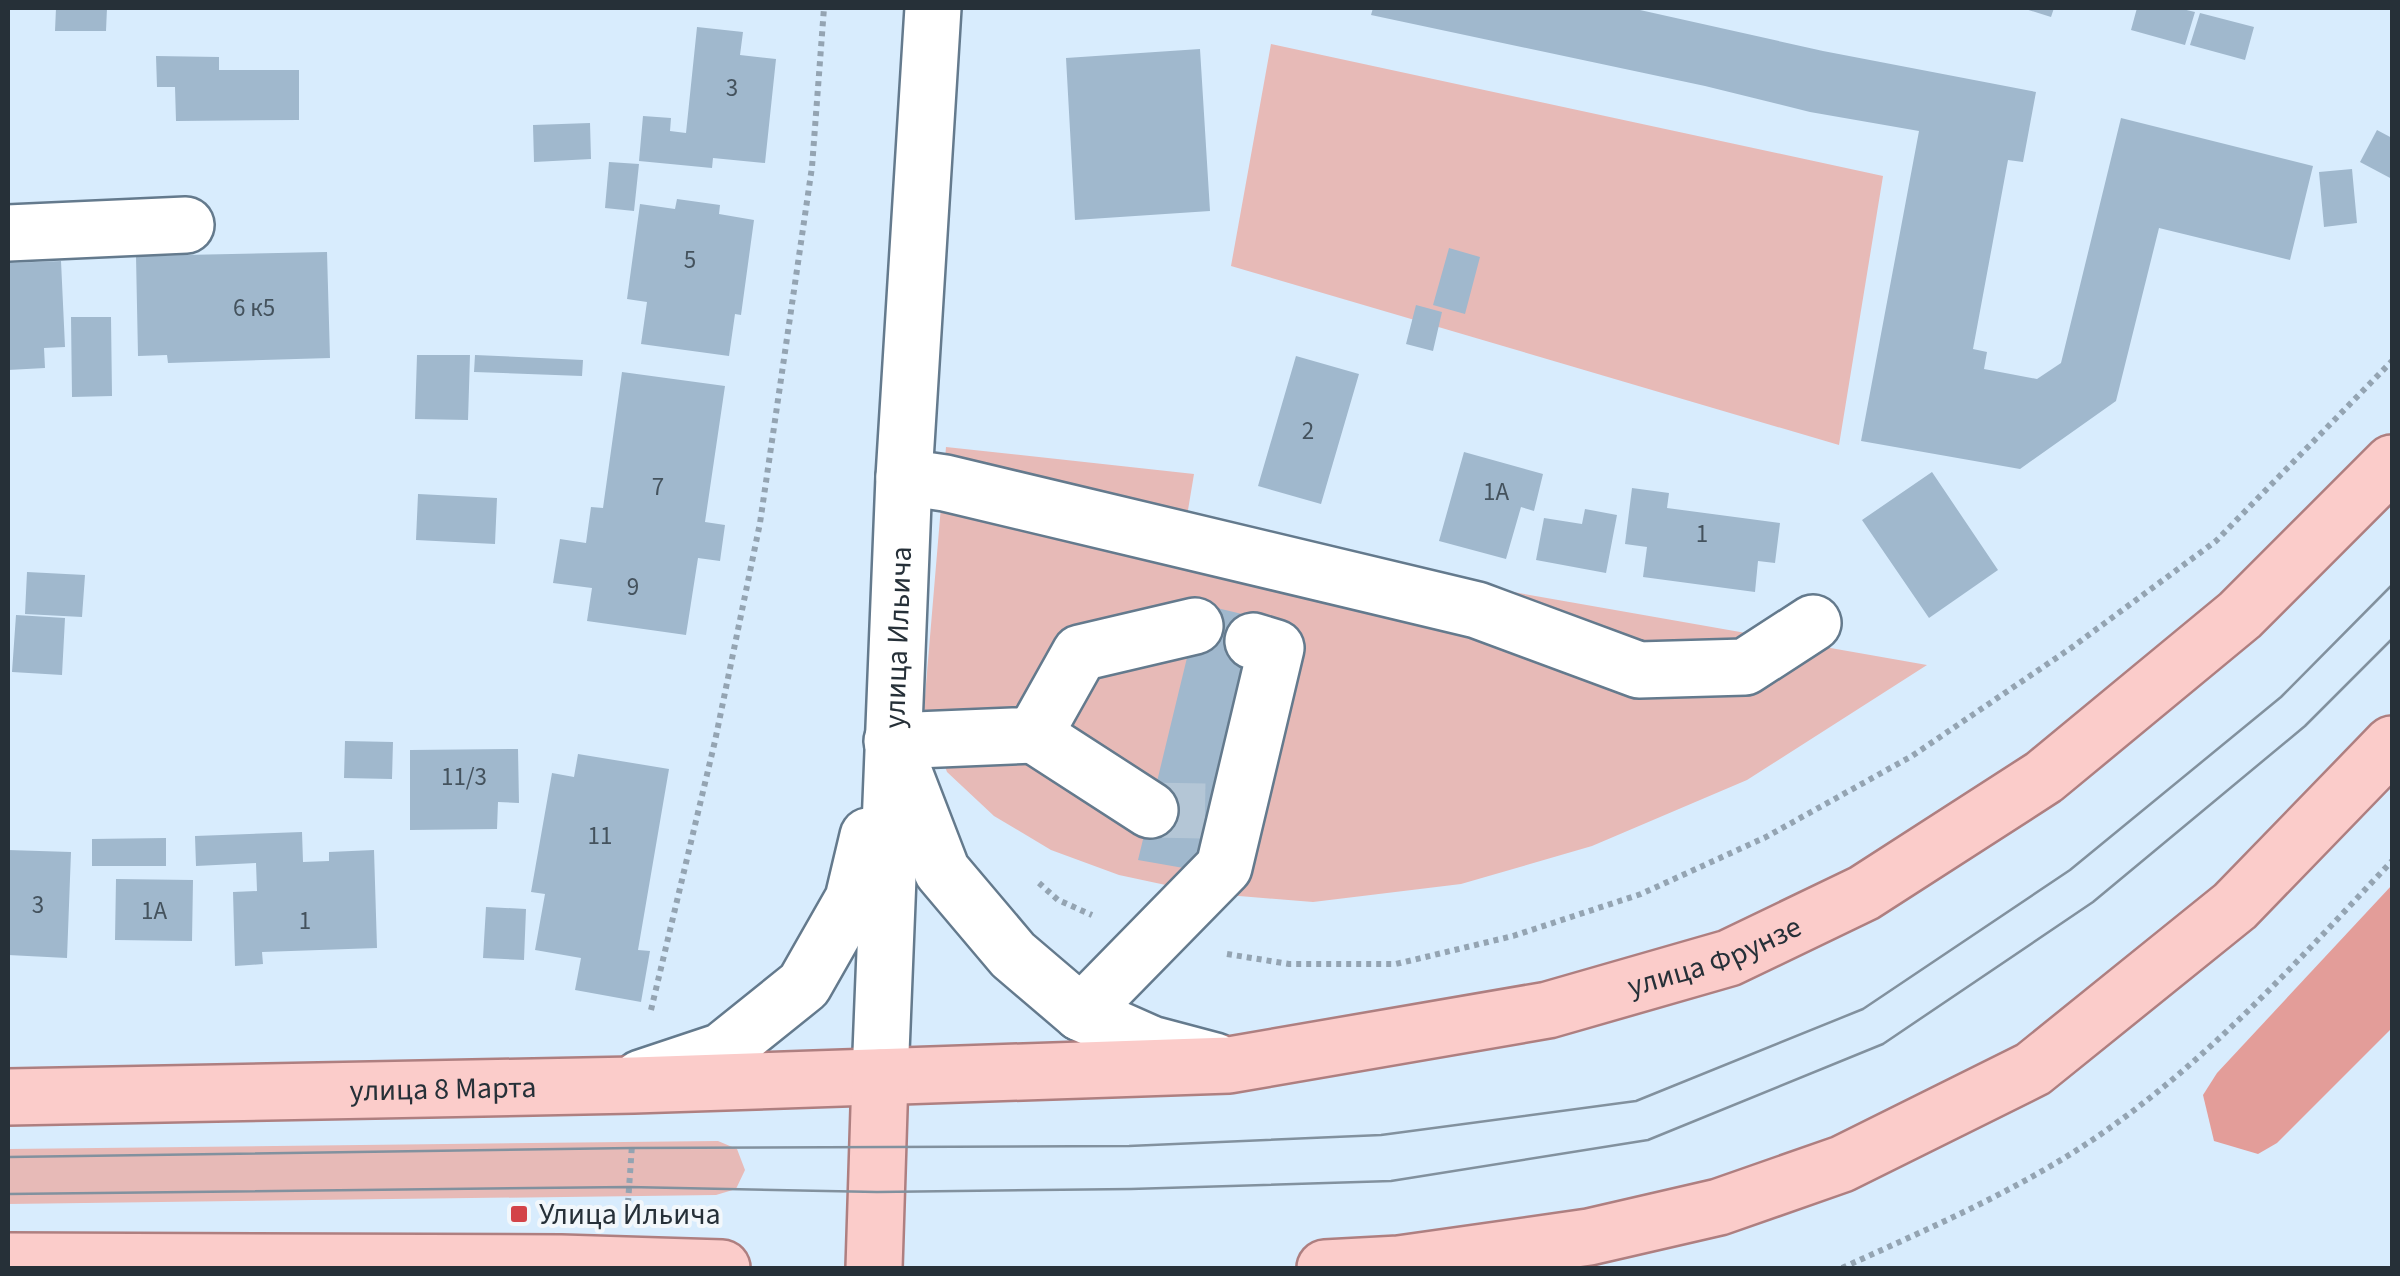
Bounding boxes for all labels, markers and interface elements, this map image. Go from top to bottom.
house number: 3 [726,70,738,106]
house number: 5 [684,242,696,278]
house number: 6 к5 [233,290,275,326]
house number: 2 [1302,413,1314,449]
house number: 7 [652,469,664,505]
house number: 1А [1483,474,1509,510]
house number: 1 [1696,516,1708,552]
street label: улица Ильича [873,545,923,729]
house number: 9 [627,569,639,605]
house number: 11/3 [441,759,487,795]
house number: 11 [588,818,612,854]
house number: 3 [32,887,44,923]
house number: 1А [141,893,167,929]
house number: 1 [299,903,311,939]
street label: улица Фрунзе [1622,905,1809,1008]
street label: улица 8 Марта [349,1066,537,1112]
place label: Улица Ильича [539,1193,721,1236]
marker: Улица Ильича [508,1203,530,1225]

